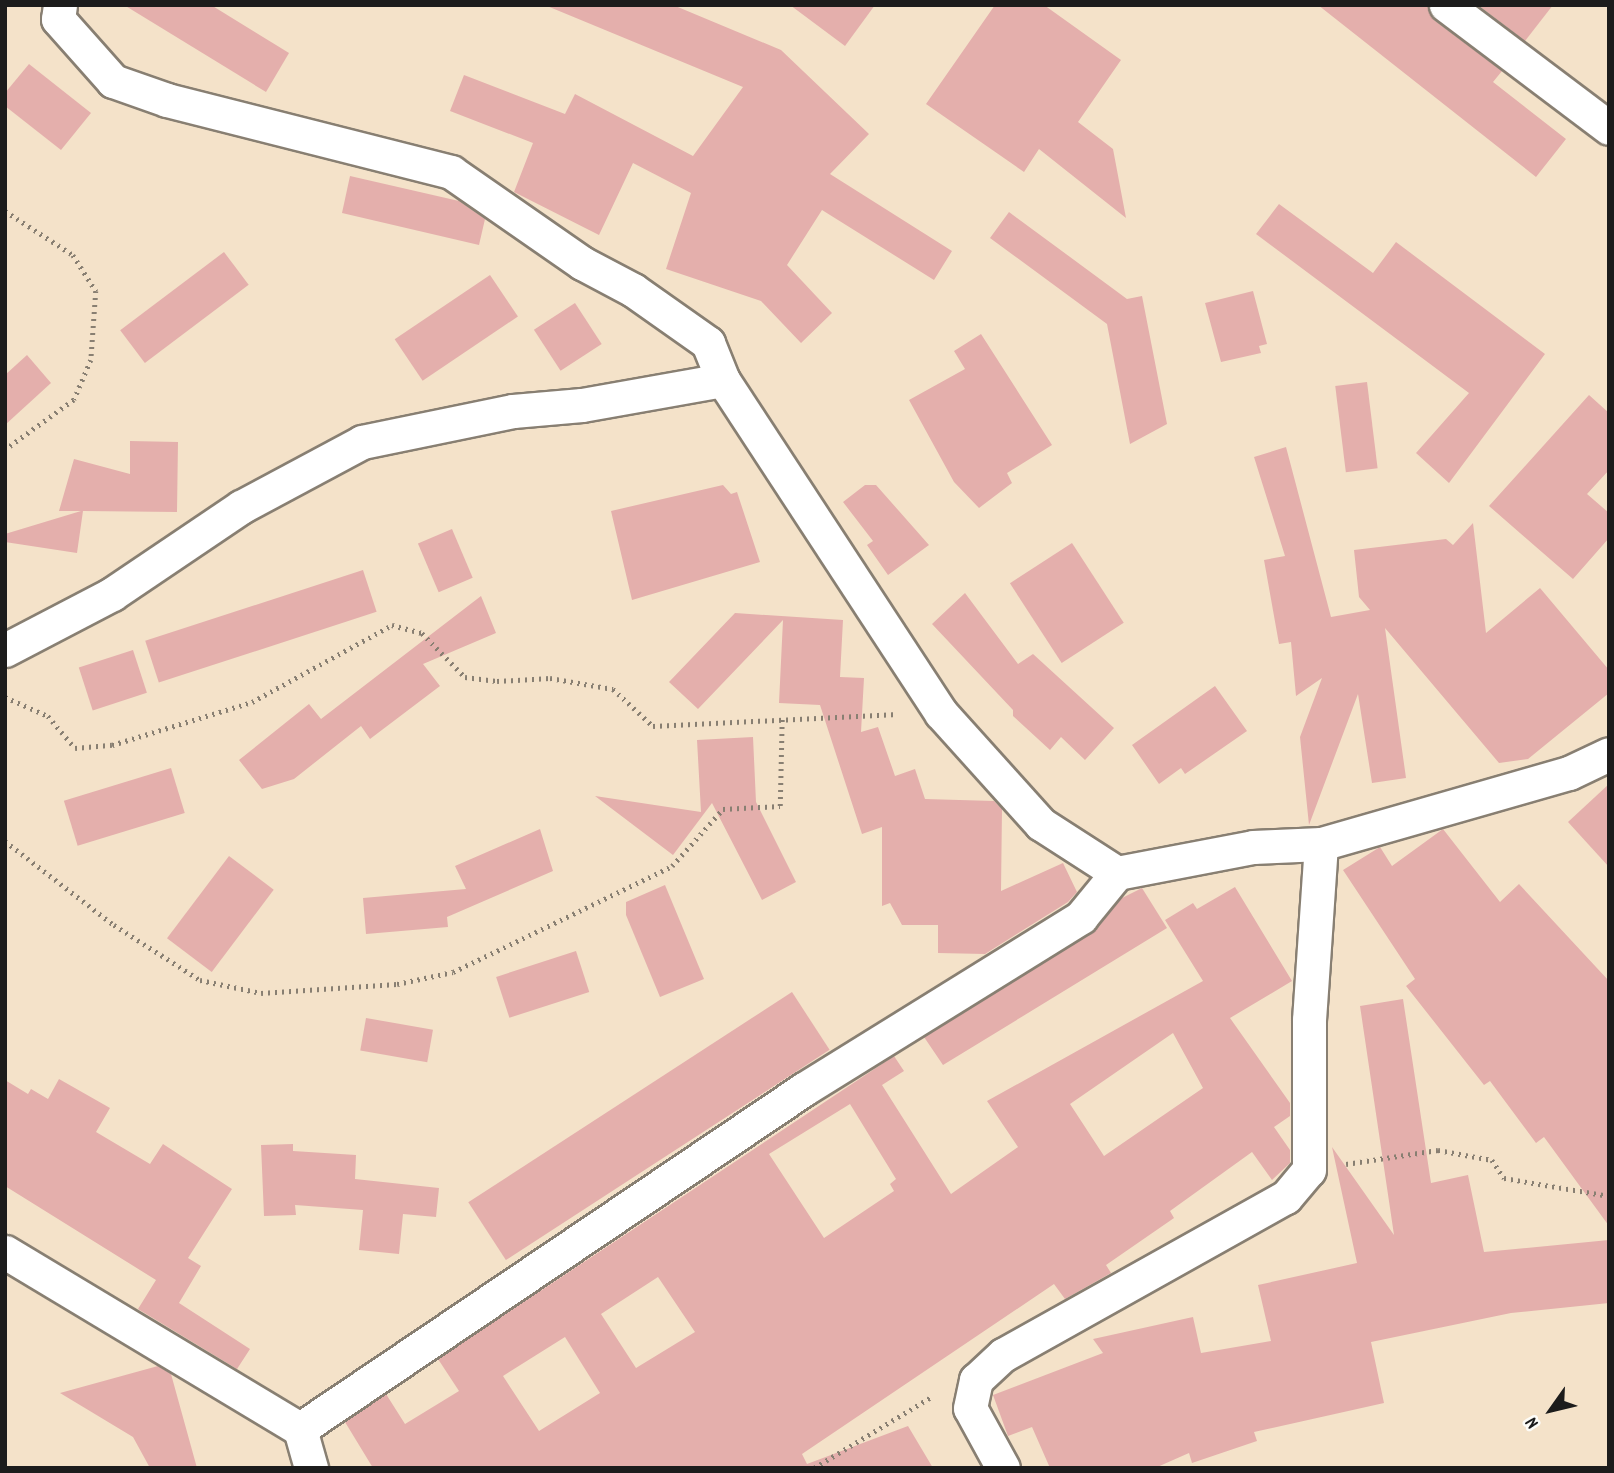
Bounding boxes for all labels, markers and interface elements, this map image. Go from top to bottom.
north arrow [1516,1375,1586,1445]
text: N [1519,1411,1547,1433]

